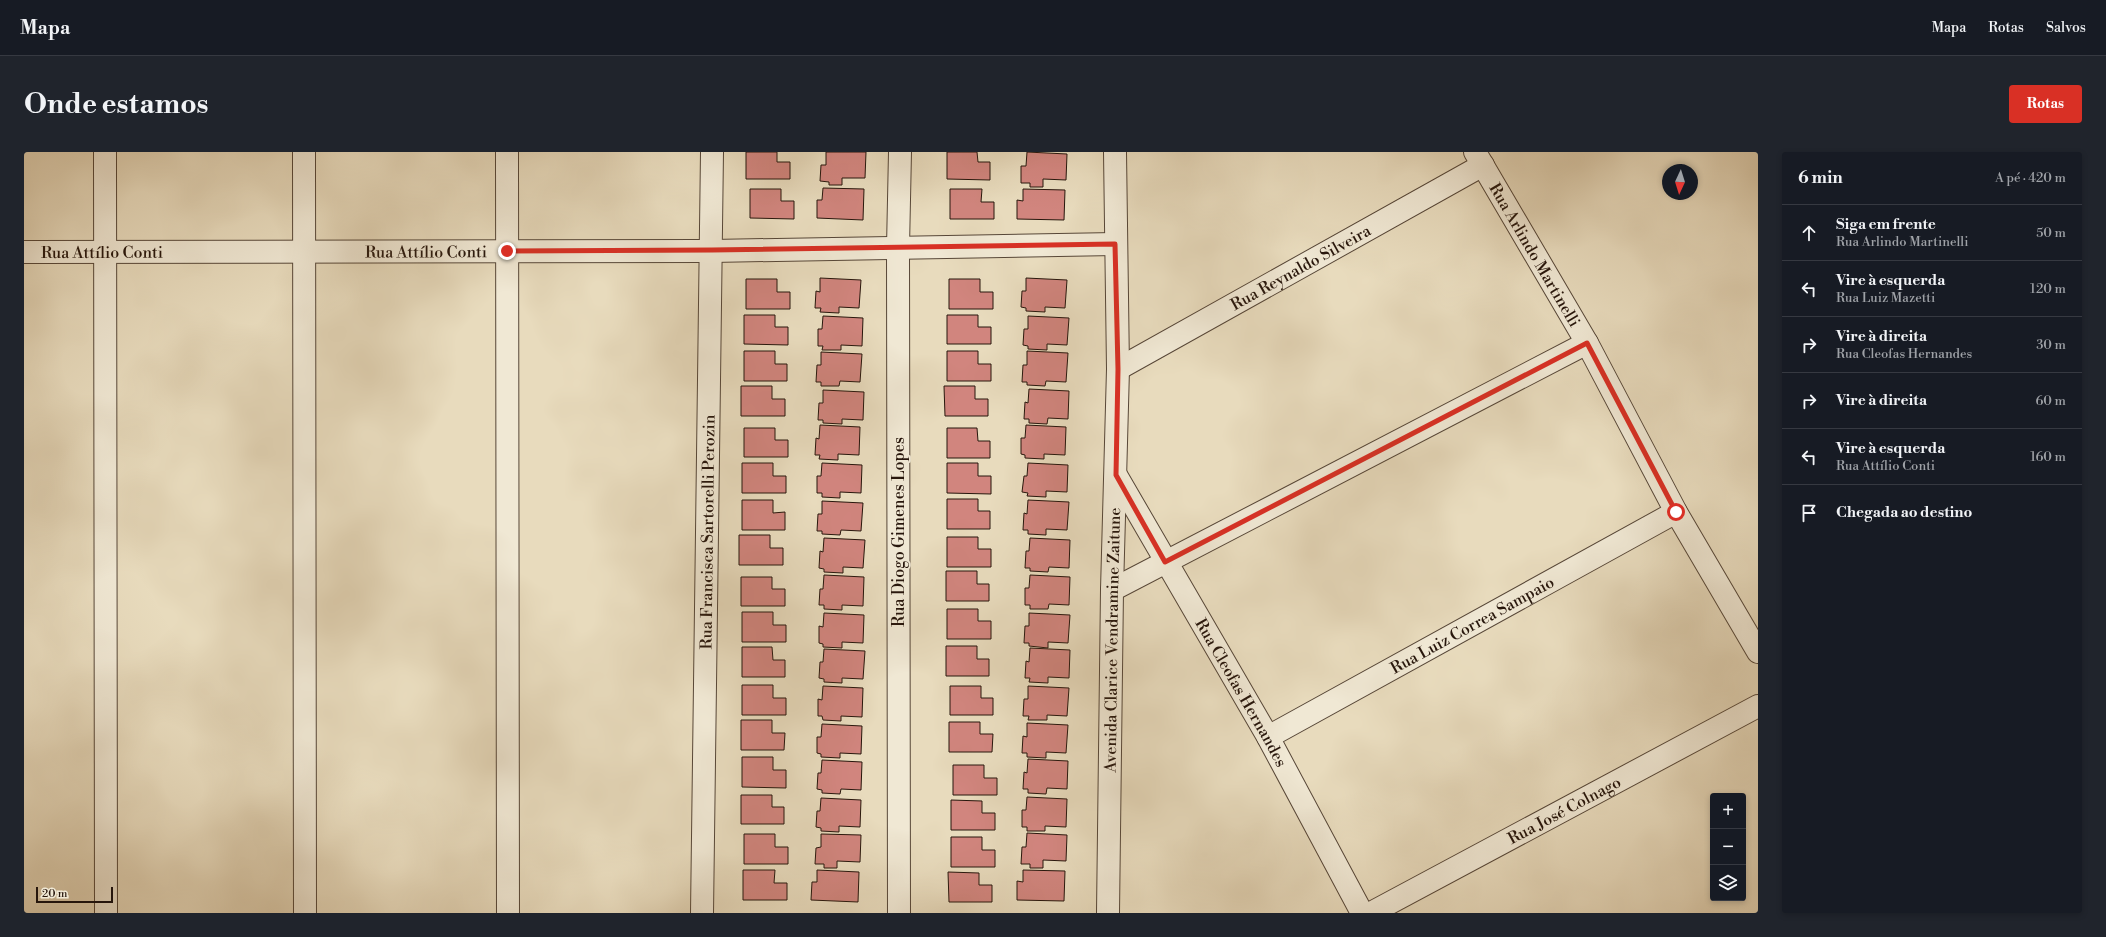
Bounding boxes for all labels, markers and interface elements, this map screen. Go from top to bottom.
text: Mapa [20,16,70,40]
text: Mapa [1932,19,1966,37]
text: Rotas [1988,19,2024,37]
text: Salvos [2046,19,2086,37]
button: Rotas [2009,85,2082,123]
text: Onde estamos [24,87,209,122]
north arrow [1662,164,1698,200]
text: 6 min [1798,167,1843,189]
text: A pé · 420 m [1995,170,2066,186]
street label: Rua Arlindo Martinelli [1484,180,1584,331]
text: Siga em frente [1836,215,1936,234]
street label: Rua Reynaldo Silveira [1227,220,1375,315]
icon: ahead [1798,222,1820,244]
text: 50 m [2036,225,2066,241]
text: Rua Arlindo Martinelli [1836,234,1968,250]
street label: Rua Attílio Conti [365,242,487,263]
route end [498,242,516,260]
street label: Rua Attílio Conti [41,243,163,263]
text: Vire à esquerda [1836,271,1945,290]
icon: left [1798,278,1820,300]
text: 120 m [2030,281,2066,297]
text: Rua Luiz Mazetti [1836,290,1935,306]
text: Vire à direita [1836,327,1927,346]
icon: right [1798,334,1820,356]
text: 30 m [2036,337,2066,353]
text: Rua Cleofas Hernandes [1836,346,1972,362]
icon: right [1798,390,1820,412]
text: Vire à direita [1836,391,1927,410]
text: 60 m [2035,393,2066,409]
street label: Rua Francisca Sartorelli Perozin [696,414,720,650]
street label: Rua Diogo Gimenes Lopes [889,437,909,627]
text: Vire à esquerda [1836,439,1945,458]
icon: left [1798,446,1820,468]
text: 160 m [2030,449,2066,465]
text: Rua Attílio Conti [1836,458,1935,474]
icon: arrive [1798,502,1820,524]
route start [1667,503,1685,521]
text: Chegada ao destino [1836,503,1972,522]
street label: Avenida Clarice Vendramine Zaitune [1101,507,1125,774]
street label: Rua Luiz Correa Sampaio [1387,572,1558,679]
street label: Rua Cleofas Hernandes [1190,615,1291,770]
street label: Rua José Colnago [1505,772,1625,849]
map controls [1710,793,1746,901]
button: + [1710,793,1746,829]
button: − [1710,829,1746,865]
button: layers [1710,865,1746,901]
scale bar [36,885,113,904]
text: 20 m [42,887,67,901]

